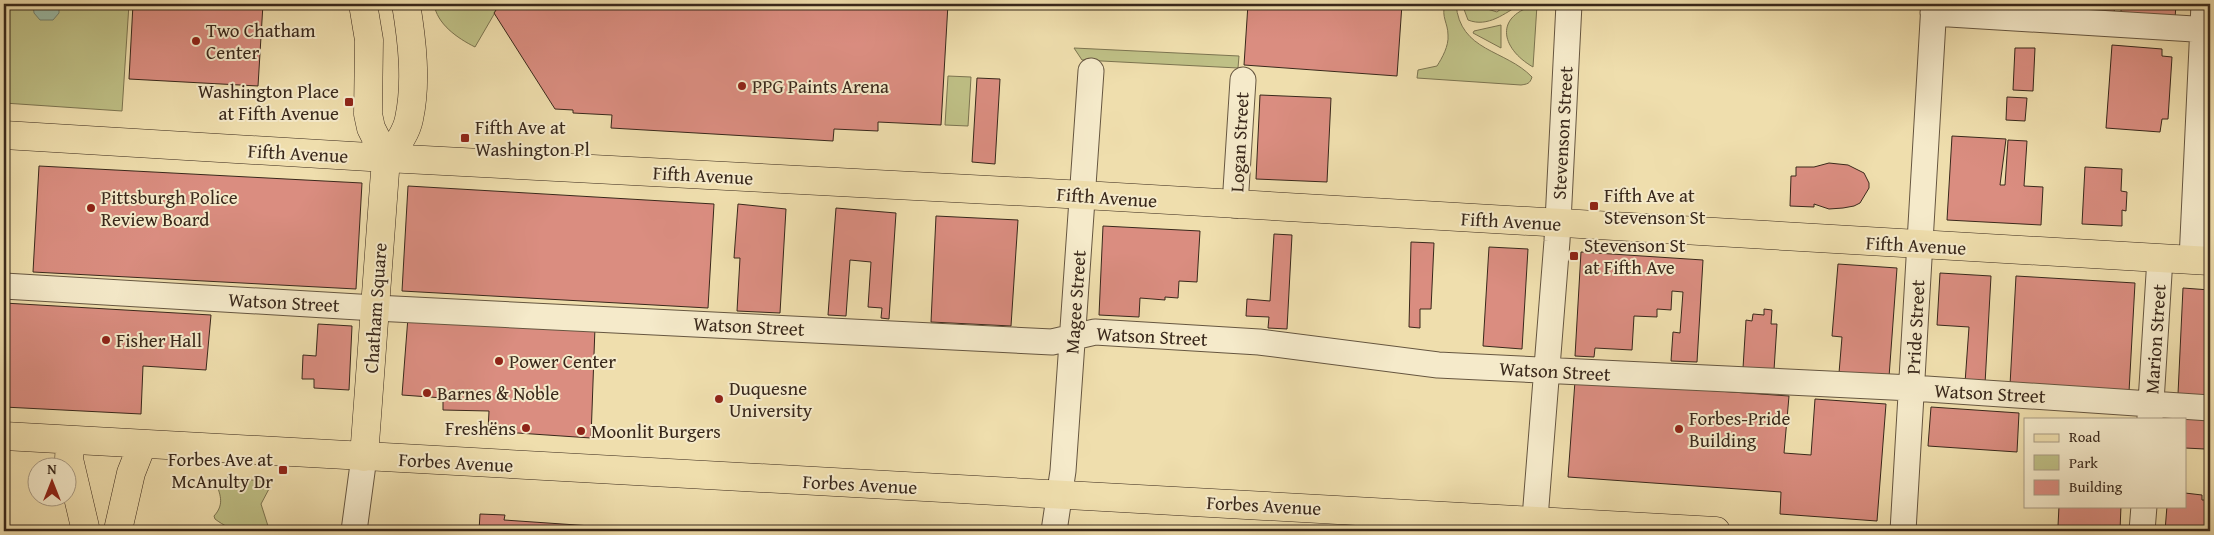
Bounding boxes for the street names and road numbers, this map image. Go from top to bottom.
street label: Stevenson Street [1545,65,1579,200]
street label: Logan Street [1222,91,1256,193]
street label: Fifth Avenue [247,136,349,170]
street label: Fifth Avenue [652,158,754,192]
street label: Fifth Avenue [1056,180,1158,214]
street label: Fifth Avenue [1460,204,1562,238]
street label: Fifth Avenue [1865,228,1967,262]
street label: Chatham Square [356,242,394,374]
street label: Magee Street [1057,249,1093,355]
street label: Pride Street [1899,279,1931,375]
street label: Marion Street [2137,283,2173,395]
street label: Watson Street [228,285,341,319]
street label: Watson Street [693,309,806,343]
street label: Watson Street [1096,319,1209,353]
street label: Watson Street [1499,354,1612,388]
street label: Watson Street [1934,376,2047,410]
street label: Forbes Avenue [398,445,514,479]
street label: Forbes Avenue [802,467,918,501]
street label: Forbes Avenue [1206,488,1322,522]

